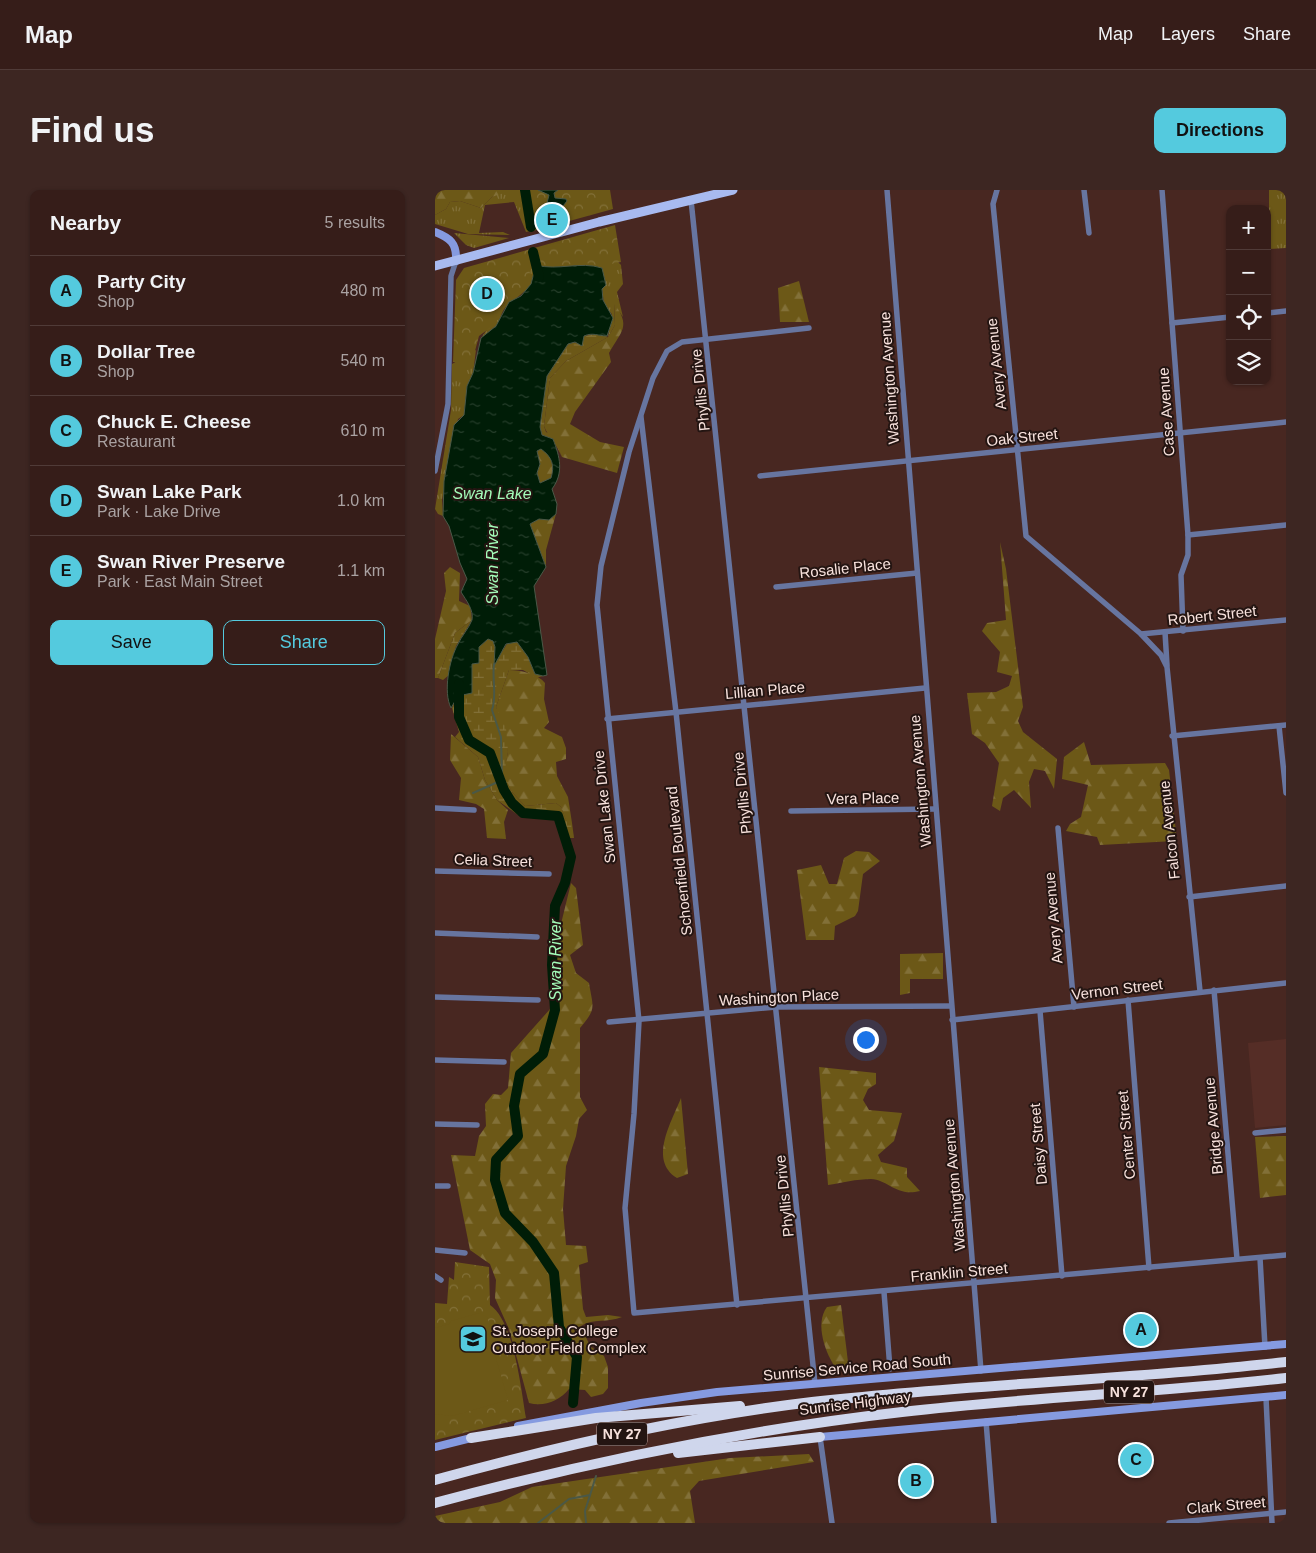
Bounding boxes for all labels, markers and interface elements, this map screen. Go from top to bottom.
text: Map [25,21,73,48]
text: Map [1098,24,1133,44]
text: Layers [1161,24,1215,44]
text: Share [1243,24,1291,44]
button: Directions [1154,108,1286,153]
text: Find us [30,110,154,149]
pin: E [536,201,568,239]
map controls [1226,205,1271,385]
button: + [1226,205,1271,250]
text: Nearby [50,211,121,234]
text: 5 results [325,214,385,231]
button: − [1226,250,1271,295]
text: Party City [97,271,186,292]
pin: D [471,275,503,313]
text: A [60,282,72,299]
text: 480 m [341,282,385,299]
text: Shop [97,293,134,310]
button: locate [1226,295,1271,340]
street label: Washington Avenue [876,311,902,445]
street label: Avery Avenue [983,317,1009,411]
button: layers [1226,340,1271,385]
text: Dollar Tree [97,341,195,362]
street label: Phyllis Drive [687,348,713,432]
text: B [60,352,72,369]
text: 540 m [341,352,385,369]
text: Shop [97,363,134,380]
street label: Case Avenue [1154,367,1178,457]
text: Chuck E. Cheese [97,411,251,432]
text: C [60,422,72,439]
text: 610 m [341,422,385,439]
street label: Oak Street [985,425,1059,449]
text: Restaurant [97,433,175,450]
text: Swan Lake Park [97,481,242,502]
water label: Swan Lake [452,485,532,502]
text: D [60,492,72,509]
text: 1.0 km [337,492,385,509]
text: Park · Lake Drive [97,503,221,520]
water label: Swan River [484,522,501,605]
text: Swan River Preserve [97,551,285,572]
street label: Rosalie Place [799,555,891,581]
text: E [61,562,71,579]
text: 1.1 km [337,562,385,579]
text: Park · East Main Street [97,573,262,590]
street label: Robert Street [1167,602,1258,628]
button: Save [50,620,213,665]
button: Share [223,620,385,665]
street label: Lillian Place [724,678,806,702]
street label: Washington Avenue [906,714,934,848]
street label: Swan Lake Drive [590,750,618,864]
street label: Phyllis Drive [729,751,755,835]
street label: Falcon Avenue [1155,780,1183,880]
street label: Schoenfield Boulevard [663,785,695,937]
street label: Vera Place [827,789,899,807]
street label: Celia Street [454,850,533,870]
street label: Avery Avenue [1041,871,1065,965]
water label: Swan River [547,918,564,1001]
street label: Vernon Street [1070,975,1164,1003]
street label: Washington Place [718,985,840,1009]
your location [853,1027,879,1053]
street label: Bridge Avenue [1200,1077,1226,1175]
street label: Center Street [1114,1089,1138,1180]
street label: Daisy Street [1026,1102,1050,1185]
street label: Washington Avenue [940,1118,968,1252]
street label: Phyllis Drive [771,1154,797,1238]
street label: Franklin Street [910,1259,1009,1285]
pin: A [1125,1311,1157,1349]
place label: St. Joseph College Outdoor Field Complex [492,1322,647,1356]
school or university icon: St. Joseph College Outdoor Field Complex [458,1324,488,1354]
street label: Sunrise Service Road South [762,1350,952,1384]
road number: NY 27 [1104,1380,1154,1404]
street label: Sunrise Highway [798,1388,912,1418]
road number: NY 27 [597,1422,647,1446]
pin: C [1120,1441,1152,1479]
pin: B [900,1462,932,1500]
street label: Clark Street [1186,1493,1267,1517]

